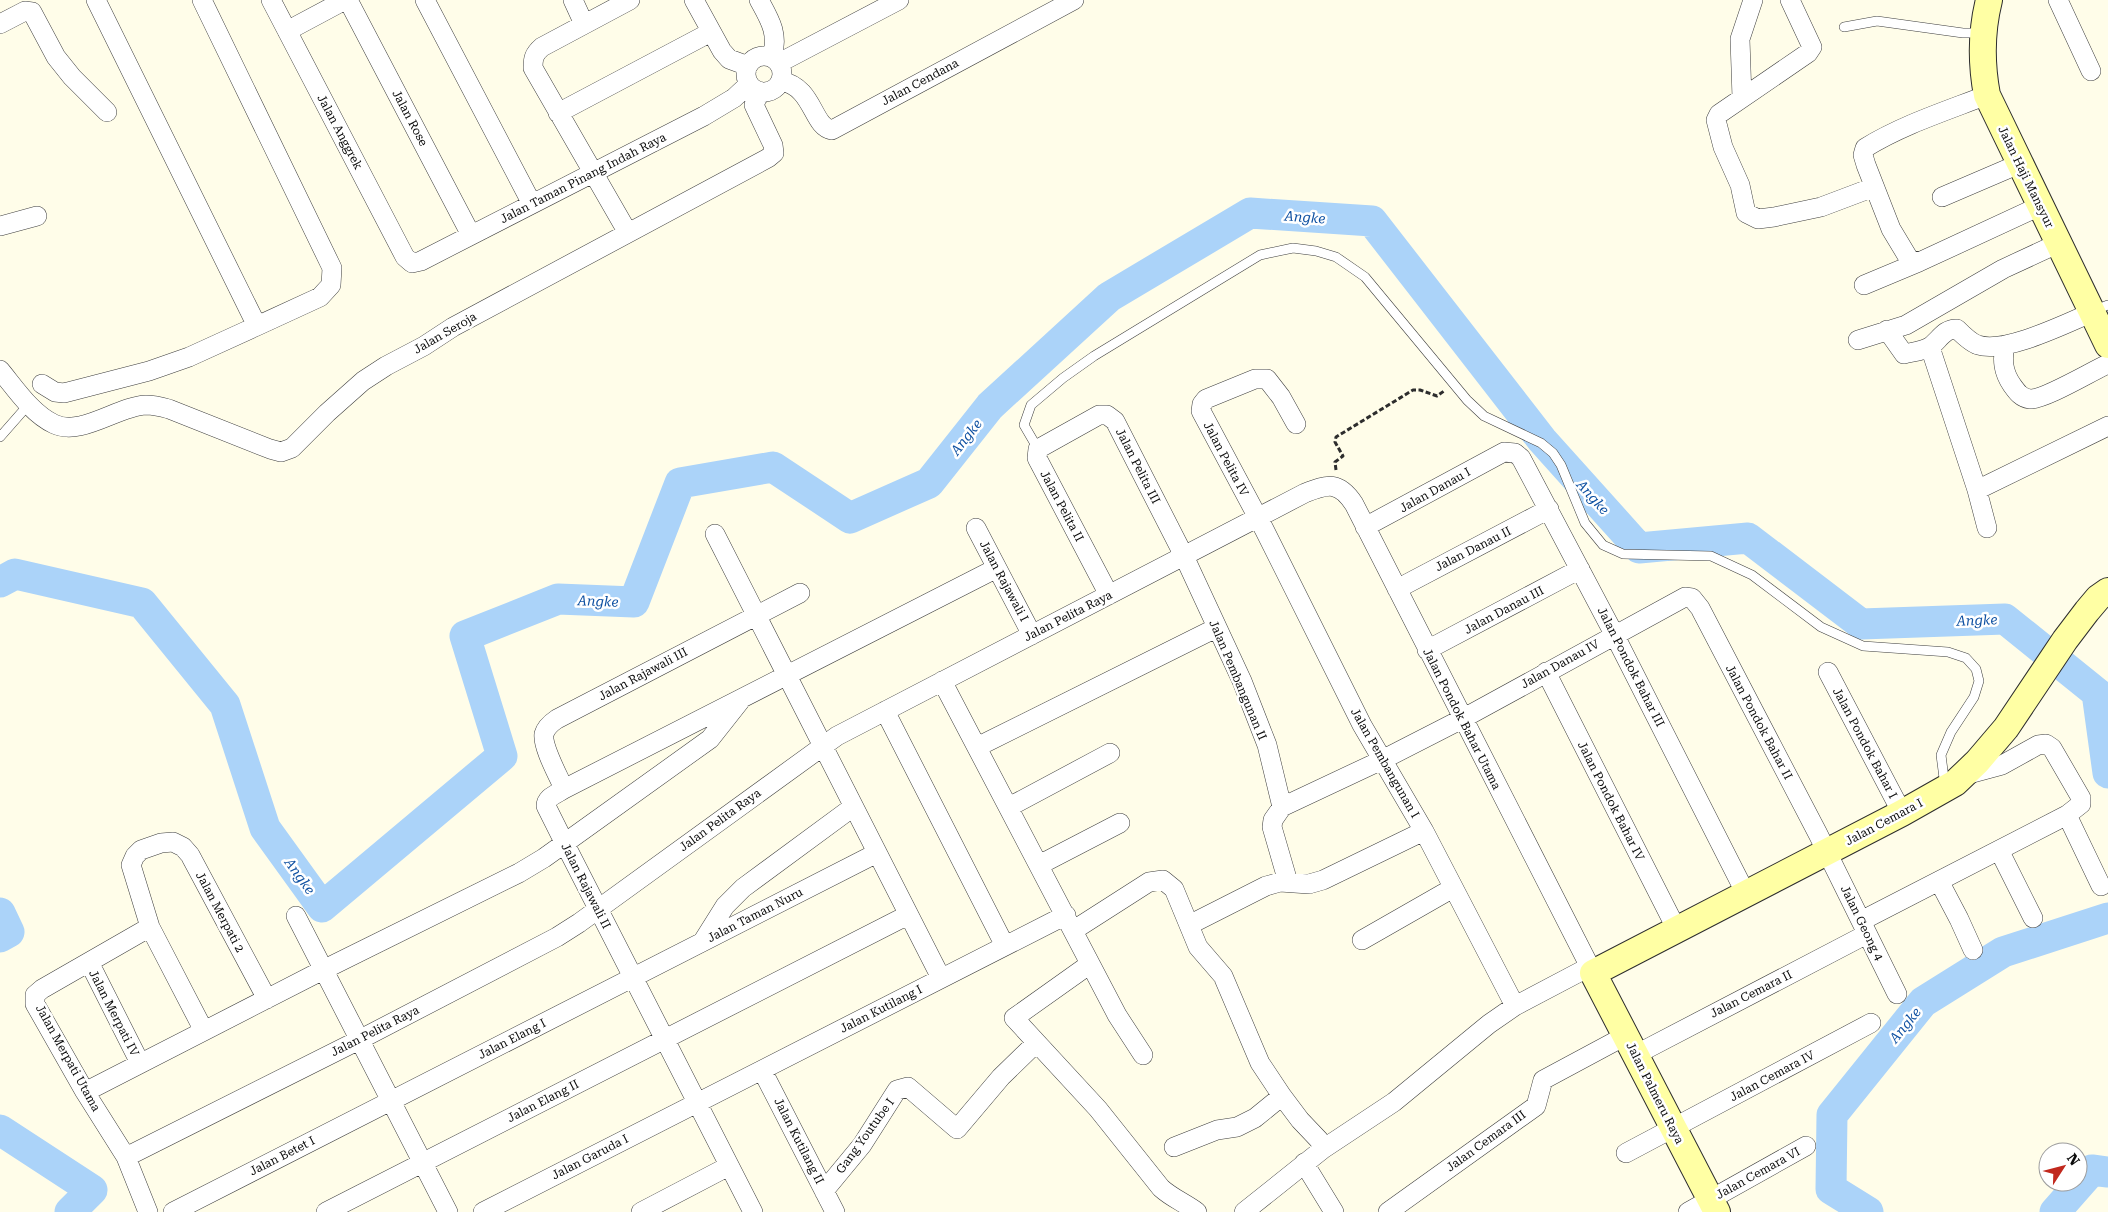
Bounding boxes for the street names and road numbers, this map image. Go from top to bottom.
street label: Jalan Cendana [879,56,961,108]
street label: Jalan Rose [389,87,431,149]
street label: Jalan Anggrek [314,92,366,172]
street label: Jalan Haji Mansyur [1995,124,2057,230]
street label: Jalan Taman Pinang Indah Raya [498,130,669,226]
street label: Jalan Seroja [411,309,479,357]
street label: Jalan Pelita IV [1201,419,1252,499]
street label: Jalan Pelita III [1113,426,1163,506]
street label: Jalan Danau I [1397,465,1473,515]
street label: Jalan Pelita II [1037,468,1087,544]
street label: Jalan Danau II [1433,524,1513,574]
street label: Jalan Rajawali I [977,538,1031,624]
street label: Jalan Danau III [1462,583,1546,637]
street label: Jalan Pelita Raya [1022,587,1115,644]
street label: Jalan Pondok Bahar III [1595,605,1667,729]
street label: Jalan Pembangunan II [1206,618,1270,742]
street label: Jalan Danau IV [1518,636,1602,691]
street label: Jalan Rajawali III [596,645,690,703]
street label: Jalan Pondok Bahar Utama [1420,646,1504,792]
street label: Jalan Pondok Bahar II [1723,662,1795,782]
street label: Jalan Pondok Bahar I [1830,685,1900,801]
street label: Jalan Pembangunan I [1348,706,1422,820]
street label: Jalan Pondok Bahar IV [1575,739,1647,863]
street label: Jalan Pelita Raya [677,785,764,854]
street label: Jalan Cemara I [1843,796,1925,848]
street label: Jalan Rajawali II [558,841,614,931]
street label: Jalan Merpati 2 [193,869,247,955]
street label: Jalan Geong 4 [1838,883,1886,963]
street label: Jalan Taman Nuru [705,885,806,945]
street label: Jalan Merpati IV [86,967,142,1059]
street label: Jalan Cemara II [1708,967,1794,1021]
street label: Jalan Kutilang I [838,982,924,1036]
street label: Jalan Merpati Utama [33,1002,103,1114]
street label: Jalan Pelita Raya [329,1002,422,1059]
street label: Jalan Elang I [476,1016,548,1062]
street label: Jalan Palmeru Raya [1623,1040,1687,1147]
street label: Jalan Cemara IV [1727,1047,1817,1104]
street label: Jalan Elang II [505,1077,581,1125]
street label: Jalan Kutilang II [771,1096,827,1186]
street label: Gang Youtube I [833,1096,897,1176]
street label: Jalan Cemara III [1444,1108,1528,1174]
street label: Jalan Garuda I [549,1132,631,1182]
street label: Jalan Betet I [247,1134,317,1178]
street label: Jalan Cemara VI [1714,1144,1802,1202]

